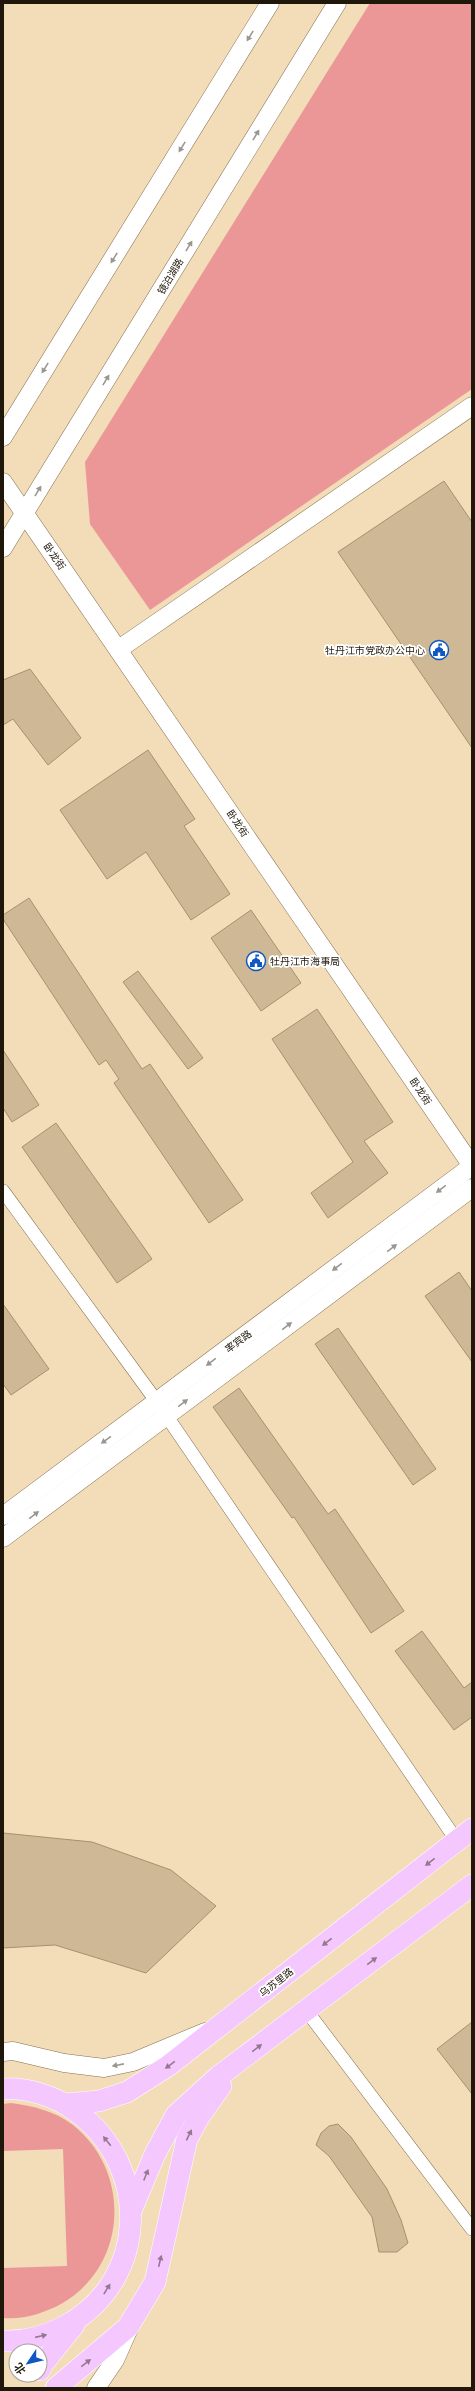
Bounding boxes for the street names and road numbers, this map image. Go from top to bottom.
street label: 镜泊湖路 [155,256,185,296]
street label: 卧龙街 [41,541,68,572]
street label: 卧龙街 [225,808,251,839]
street label: 卧龙街 [408,1076,434,1107]
street label: 率宾路 [223,1328,254,1355]
street label: 乌苏里路 [257,1966,295,1999]

